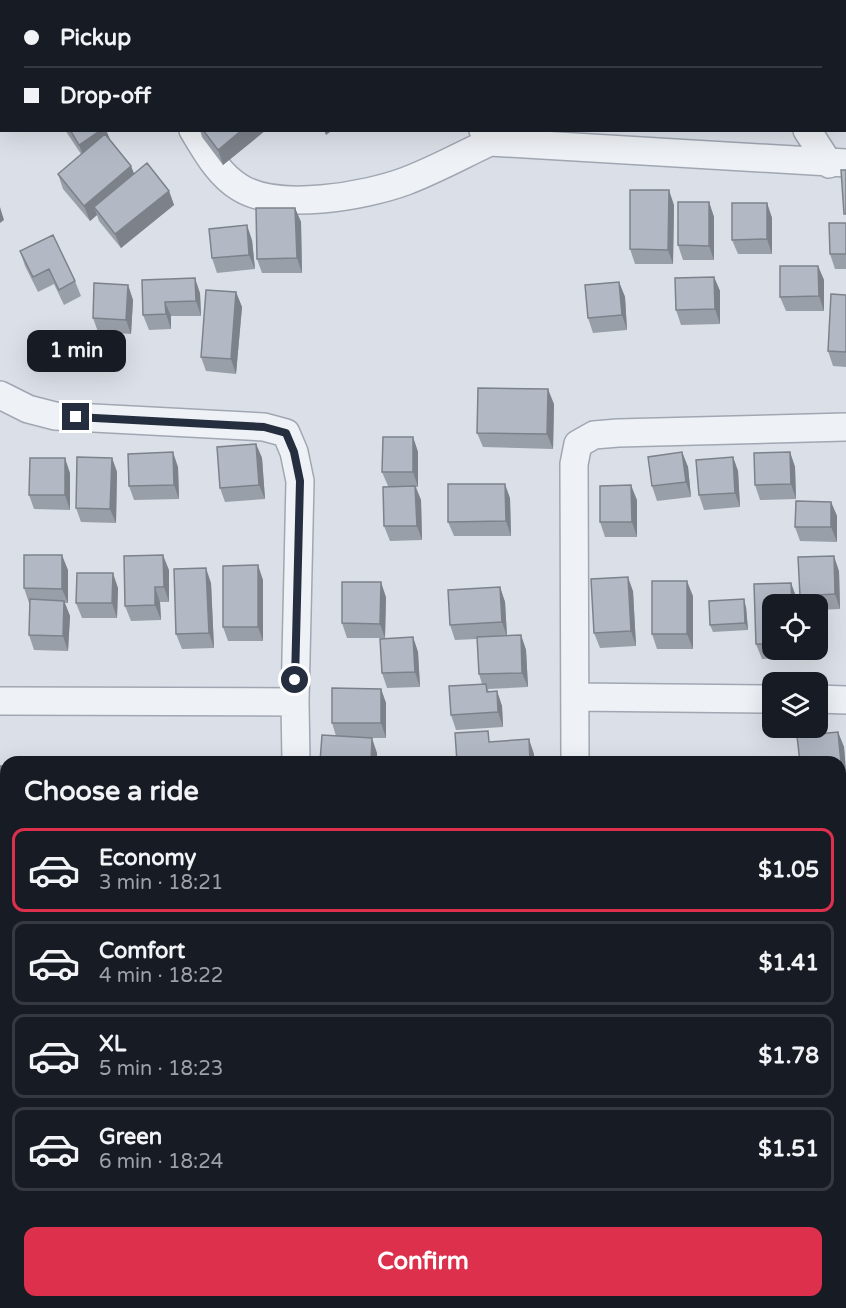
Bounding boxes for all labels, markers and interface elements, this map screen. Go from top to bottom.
text: Pickup [60,25,131,51]
text: Drop-off [60,83,151,109]
callout: 1 min [26,330,125,372]
text: 1 min [50,339,103,363]
route end [62,403,89,430]
map controls [762,594,828,738]
button: locate [762,594,828,660]
route start [281,666,308,693]
button: layers [762,672,828,738]
text: Choose a ride [24,775,199,808]
icon: car [27,843,81,897]
text: Economy [99,845,196,871]
text: $1.05 [758,857,819,883]
text: 3 min · 18:21 [99,871,223,895]
icon: car [27,936,81,990]
text: Comfort [99,938,185,964]
text: $1.41 [759,950,819,976]
text: 4 min · 18:22 [99,964,223,988]
icon: car [27,1029,81,1083]
text: XL [99,1031,126,1057]
text: $1.78 [758,1043,819,1069]
text: 5 min · 18:23 [99,1057,223,1081]
icon: car [27,1122,81,1176]
text: Green [99,1124,162,1150]
text: $1.51 [758,1136,819,1162]
text: 6 min · 18:24 [99,1150,223,1174]
button: Confirm [24,1227,822,1296]

